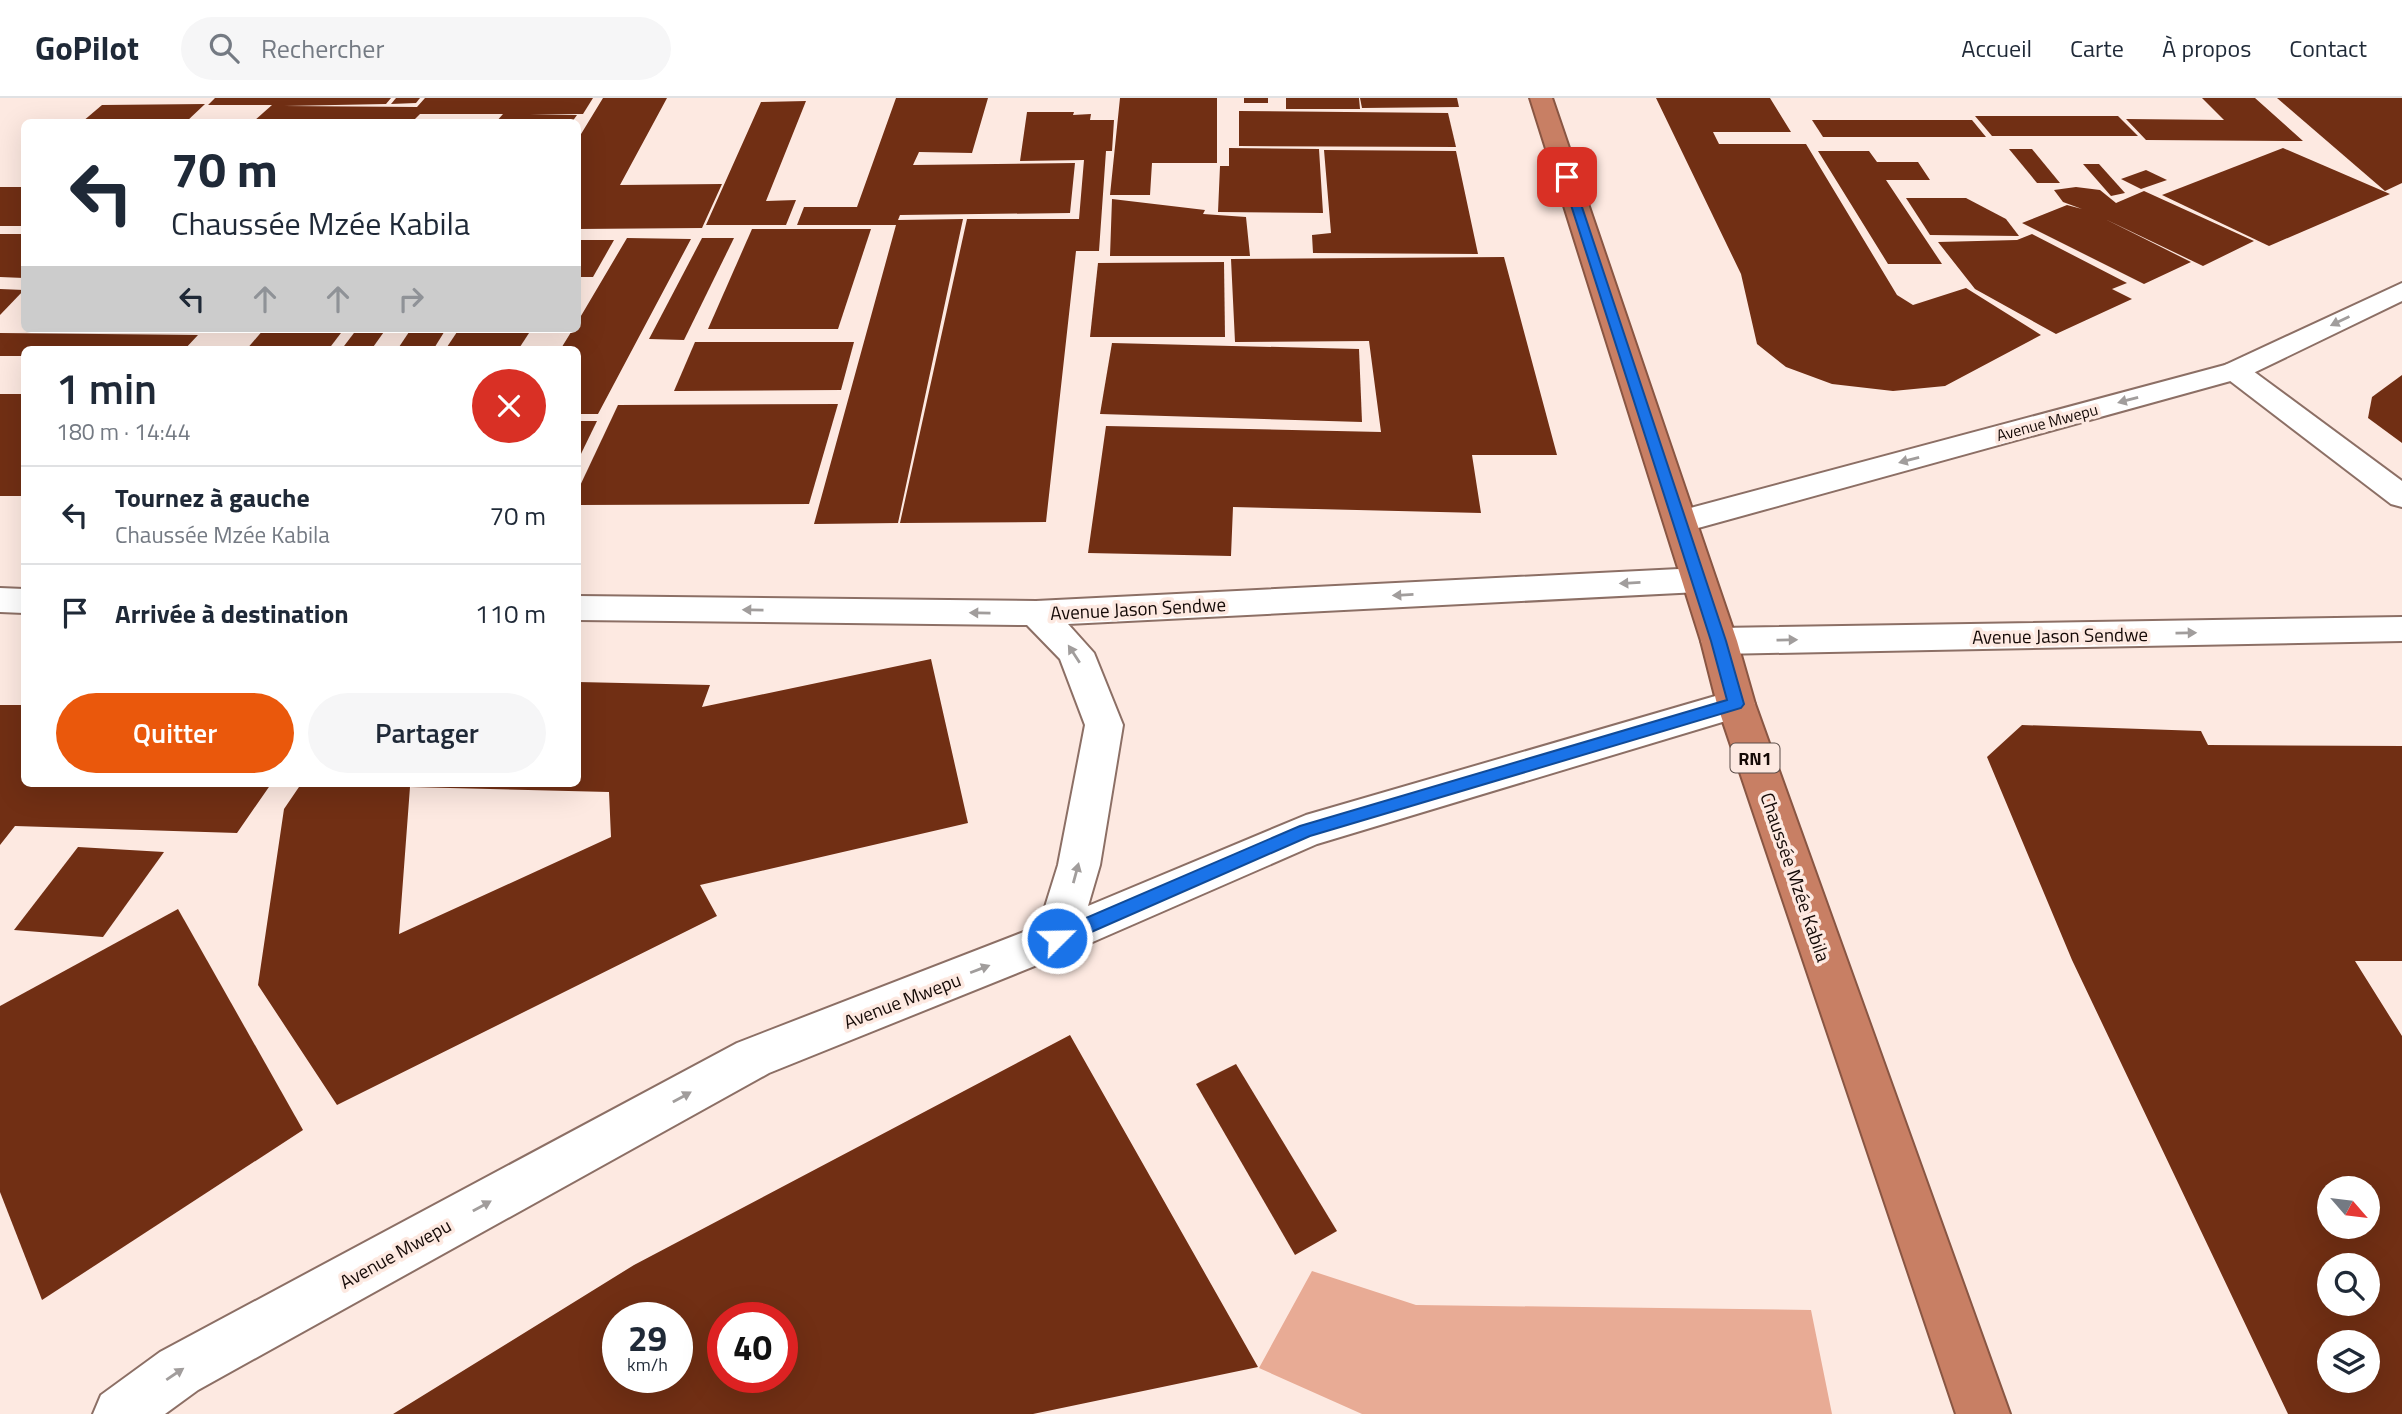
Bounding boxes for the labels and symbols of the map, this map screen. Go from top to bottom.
pin [1537,147,1597,207]
one-way arrow [2330,315,2350,326]
one-way arrow [2117,395,2139,406]
street label: Avenue Mwepu [1994,397,2100,447]
one-way arrow [1898,455,1919,465]
one-way arrow [1619,578,1641,589]
street label: Avenue Jason Sendwe [1049,589,1227,627]
one-way arrow [1392,589,1414,600]
one-way arrow [741,604,763,616]
one-way arrow [969,607,991,618]
street label: Avenue Jason Sendwe [1972,619,2148,651]
one-way arrow [2175,627,2197,639]
one-way arrow [1776,634,1798,645]
one-way arrow [1067,644,1080,664]
road number: RN1 [1730,744,1780,772]
street label: Chaussée Mzée Kabila [1753,788,1839,966]
one-way arrow [1071,861,1082,883]
position arrow [1020,901,1094,975]
one-way arrow [970,963,991,974]
street label: Avenue Mwepu [839,964,965,1036]
one-way arrow [672,1091,691,1103]
north arrow [2317,1176,2380,1239]
one-way arrow [472,1200,492,1212]
street label: Avenue Mwepu [334,1210,456,1296]
speed limit sign: 40 [707,1302,798,1393]
one-way arrow [166,1367,184,1381]

